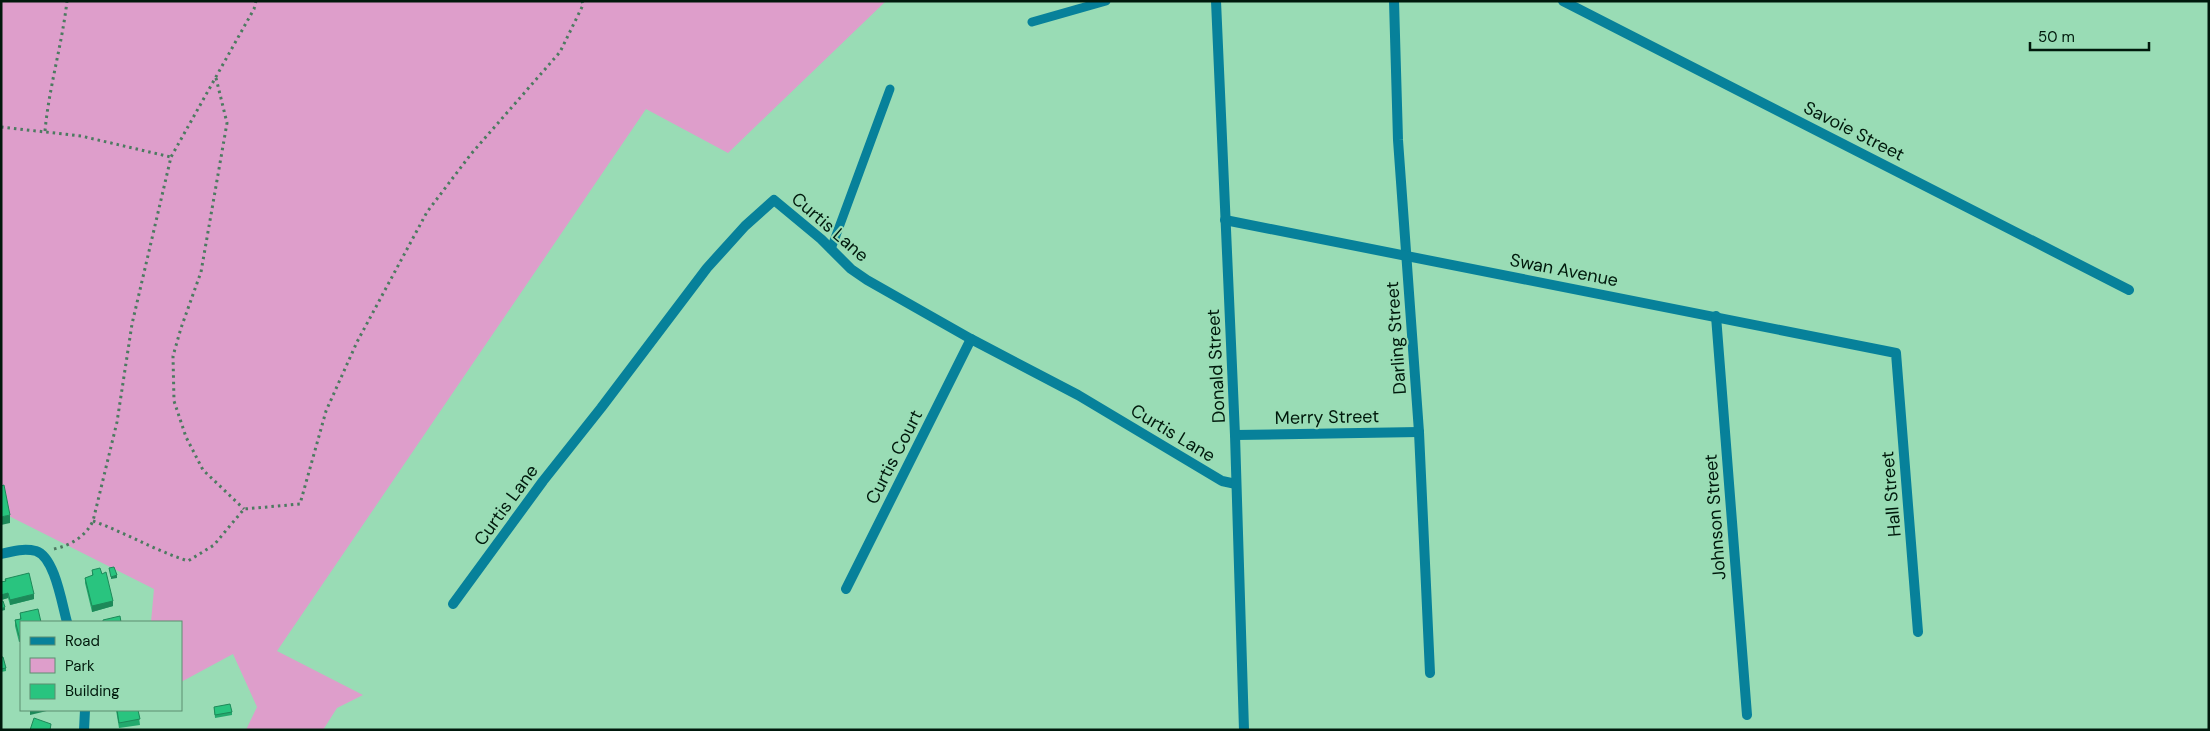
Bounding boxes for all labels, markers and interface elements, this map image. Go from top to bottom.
scale bar [2030,20,2149,52]
text: 50 m [2038,27,2075,47]
street label: Savoie Street [1800,95,1908,167]
street label: Curtis Lane [786,187,874,267]
street label: Swan Avenue [1508,248,1620,292]
street label: Darling Street [1380,281,1412,395]
street label: Donald Street [1201,308,1231,424]
street label: Curtis Lane [1126,398,1220,468]
street label: Merry Street [1275,404,1379,430]
street label: Curtis Court [860,406,928,508]
street label: Hall Street [1875,450,1907,538]
street label: Johnson Street [1699,453,1731,581]
street label: Curtis Lane [468,460,544,550]
legend [20,621,182,711]
text: Road [65,631,100,651]
text: Park [65,656,95,676]
text: Building [65,681,120,701]

